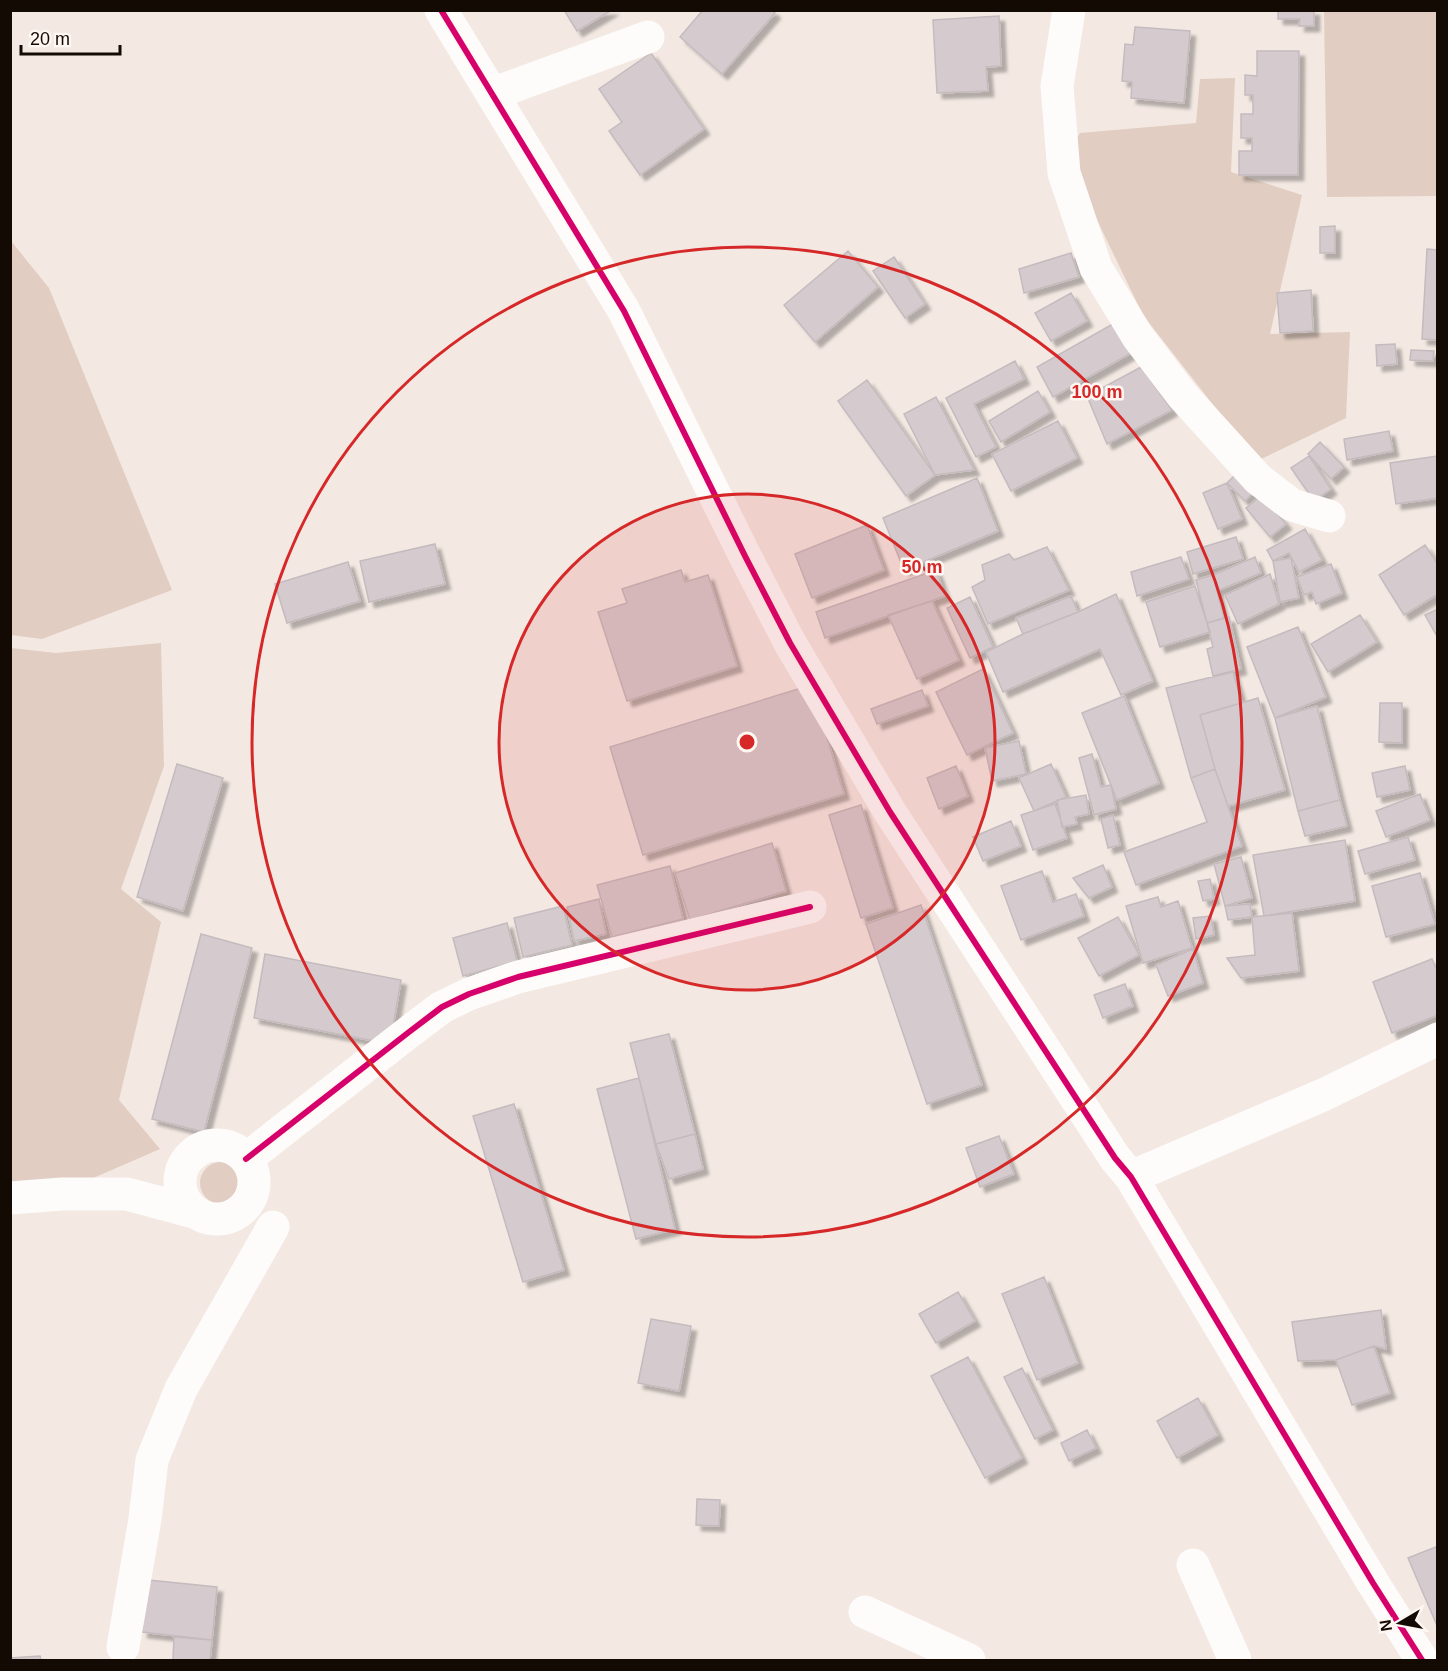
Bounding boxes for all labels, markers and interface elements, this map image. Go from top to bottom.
scale bar [21,18,120,56]
text: 20 m [30,29,70,49]
text: 100 m [1071,382,1123,402]
text: 50 m [901,557,943,577]
centre of rings [737,732,757,752]
north arrow [1370,1593,1430,1653]
text: N [1376,1618,1395,1633]

